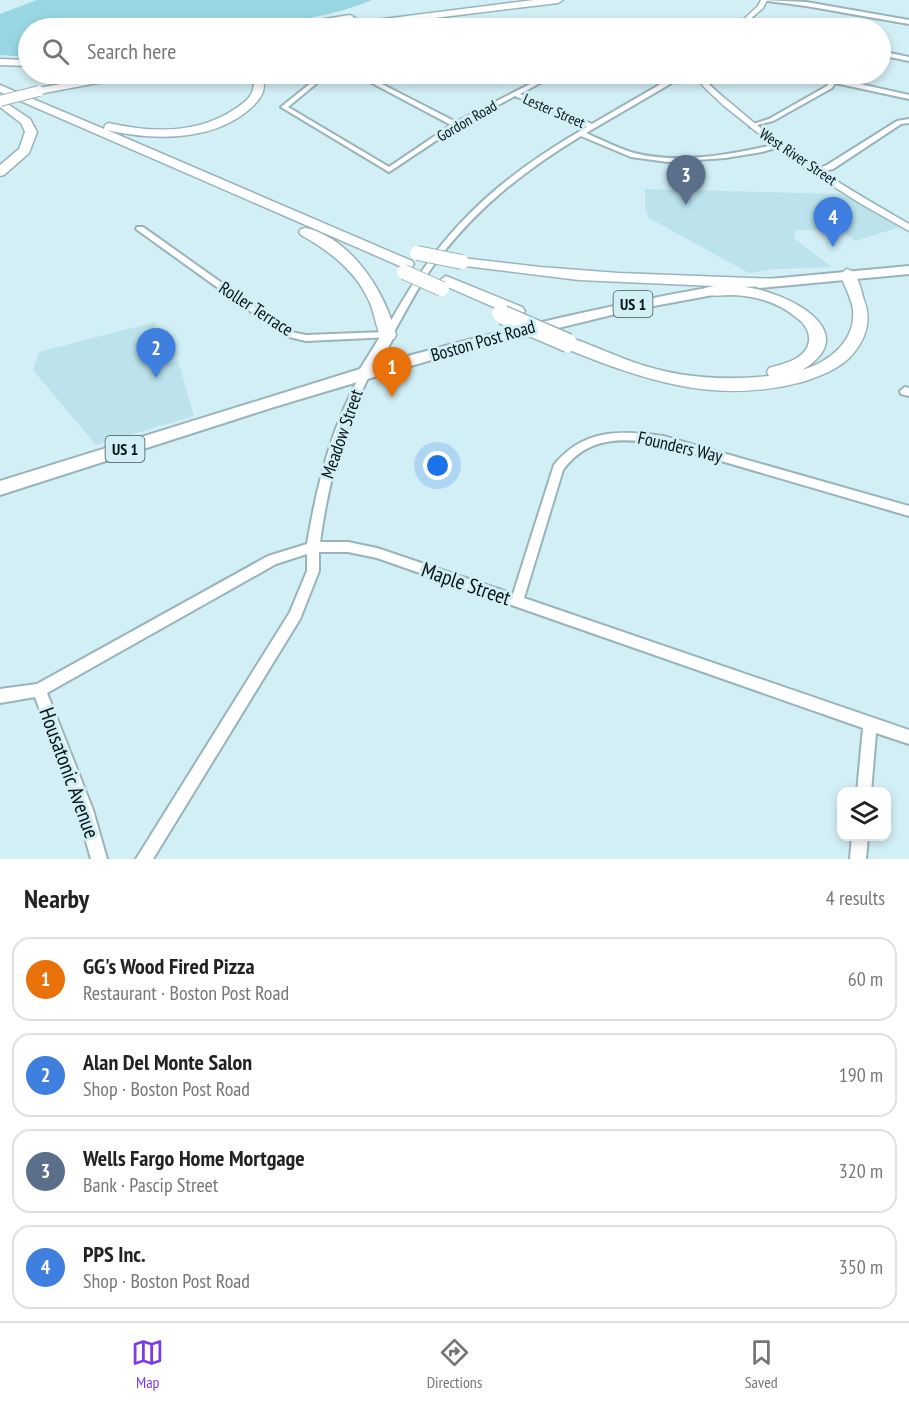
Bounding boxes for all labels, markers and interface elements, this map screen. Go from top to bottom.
search box [18,18,891,84]
icon: search [39,35,72,68]
text: Search here [87,37,176,65]
street label: Lester Street [520,89,588,132]
street label: Gordon Road [433,96,500,145]
street label: West River Street [756,124,840,189]
pin: 3 [666,156,706,205]
pin: 4 [814,198,852,247]
street label: Roller Terrace [215,276,298,341]
road number: US 1 [614,291,652,317]
street label: Boston Post Road [428,315,538,366]
pin: 2 [136,328,176,378]
pin: 1 [372,348,412,397]
street label: Meadow Street [316,386,368,481]
street label: Founders Way [636,426,725,467]
road number: US 1 [106,436,144,462]
your location [423,451,452,480]
street label: Maple Street [418,556,514,611]
street label: Housatonic Avenue [33,704,106,842]
map controls [837,787,891,841]
button: layers [837,787,891,841]
text: Nearby [24,882,89,915]
text: 4 results [826,885,885,911]
text: GG's Wood Fired Pizza [83,952,255,980]
text: 1 [41,966,50,992]
text: 60 m [848,966,883,992]
text: Restaurant · Boston Post Road [83,980,289,1006]
text: Alan Del Monte Salon [83,1048,252,1076]
text: 2 [41,1062,50,1088]
text: 190 m [839,1062,883,1088]
text: Shop · Boston Post Road [83,1076,250,1102]
text: Wells Fargo Home Mortgage [83,1144,305,1172]
text: 3 [41,1158,50,1184]
text: 320 m [839,1158,883,1184]
text: Bank · Pascip Street [83,1172,218,1198]
text: PPS Inc. [83,1240,146,1268]
text: 4 [41,1254,50,1280]
text: 350 m [839,1254,883,1280]
text: Shop · Boston Post Road [83,1268,250,1294]
tab: Map [131,1336,164,1392]
tab: Directions [427,1336,482,1392]
tab: Saved [745,1336,778,1392]

